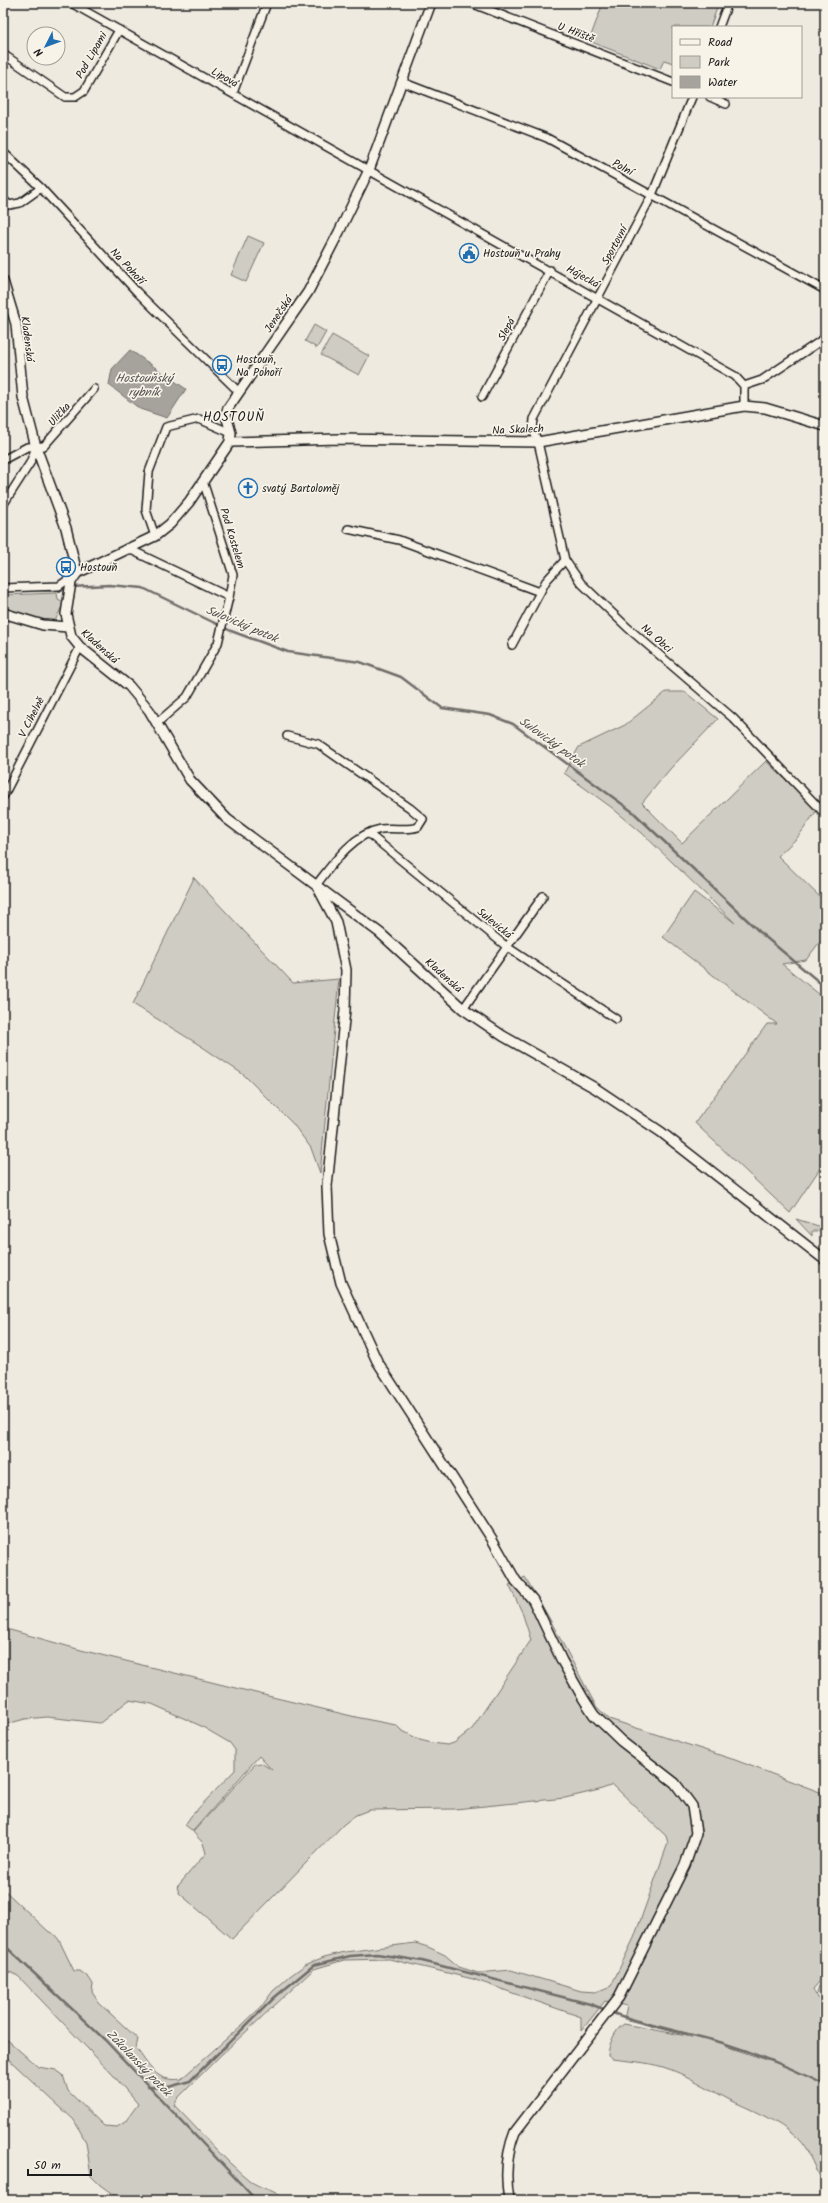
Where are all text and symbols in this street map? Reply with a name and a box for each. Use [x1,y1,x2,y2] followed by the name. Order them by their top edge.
[555,18,598,49] street label: U Hřiště
[26,26,66,66] north arrow
[672,26,802,98] legend
[71,28,113,82] street label: Pod Lipami
[708,33,733,52] text: Road
[30,43,48,61] text: N
[708,53,730,72] text: Park
[208,63,243,94] street label: Lipová
[708,73,738,92] text: Water
[608,155,639,182] street label: Polní
[597,221,634,268] street label: Sportovní
[458,242,480,264] public building icon: Hostouň u Prahy
[105,244,151,291] street label: Na Pohoří
[483,245,561,263] place label: Hostouň u Prahy
[563,260,604,294] street label: Hájecká
[260,291,299,337] street label: Jenečská
[493,313,521,344] street label: Slepá
[15,315,39,365] street label: Kladenská
[236,351,283,382] place label: Hostouň, Na Pohoří
[211,354,233,376] bus stop icon: Hostouň, Na Pohoří
[115,369,176,402] water label: Hostouňský rybník
[44,399,76,431] street label: Ulička
[203,407,265,428] district label: HOSTOUŇ
[492,420,544,440] street label: Na Skalech
[237,477,259,499] church icon: svatý Bartoloměj
[262,480,341,498] place label: svatý Bartoloměj
[214,506,250,571] street label: Pod Kostelem
[55,556,77,578] bus stop icon: Hostouň
[80,559,118,577] place label: Hostouň
[203,601,283,649] water label: Sulovický potok
[636,620,677,658] street label: Na Obci
[76,625,124,670] street label: Kladenská
[14,693,50,741] street label: V Cihelně
[515,712,590,774] water label: Sulovický potok
[473,904,517,945] street label: Sulevická
[420,954,468,999] street label: Kladenská
[102,2025,177,2103] water label: Zákolanský potok
[28,2151,91,2177] scale bar
[34,2156,61,2175] text: 50 m

